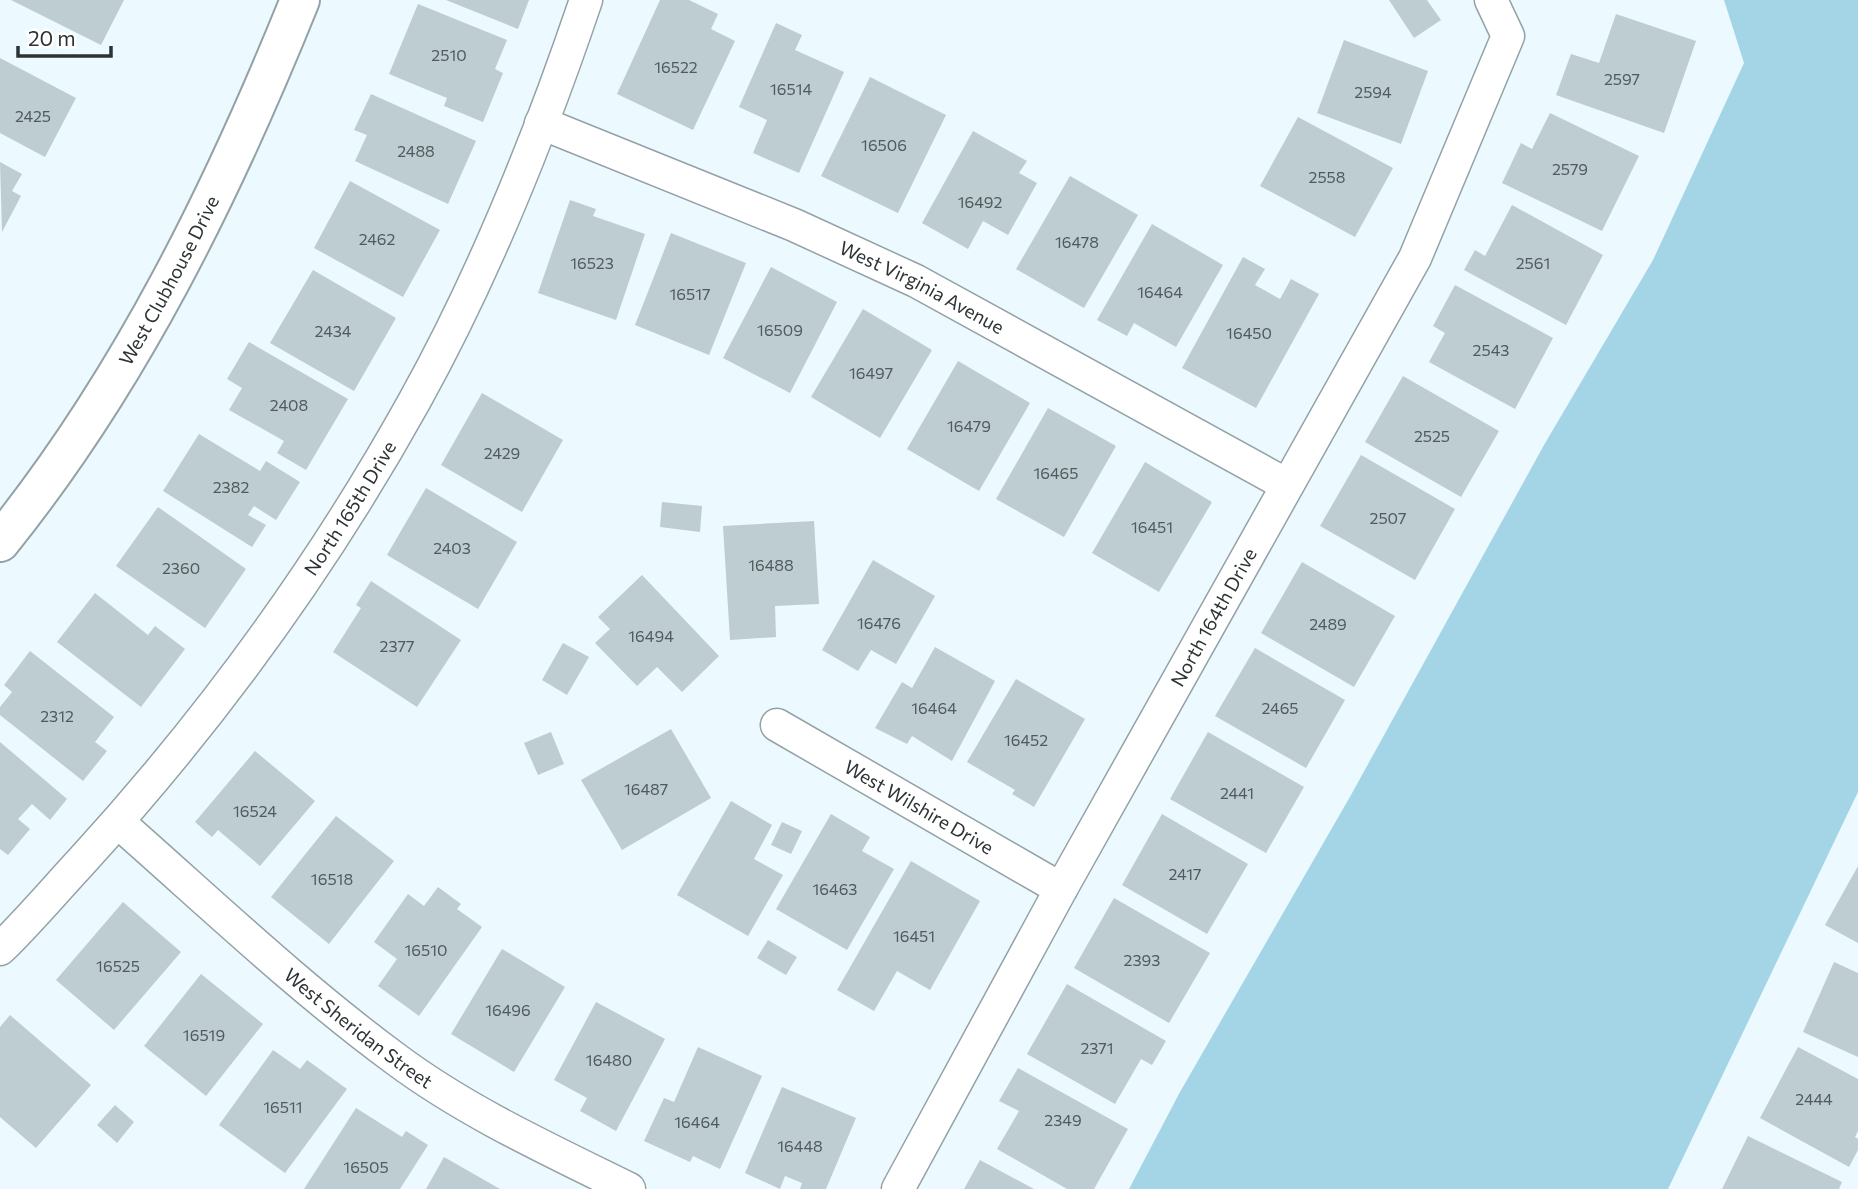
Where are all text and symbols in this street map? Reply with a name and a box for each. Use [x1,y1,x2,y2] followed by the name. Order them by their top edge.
[18,14,110,58] scale bar
[28,25,76,50] text: 20 m
[431,45,467,64] house number: 2510
[654,57,698,76] house number: 16522
[1604,69,1640,88] house number: 2597
[770,79,812,98] house number: 16514
[1354,82,1392,101] house number: 2594
[15,106,51,125] house number: 2425
[861,135,907,154] house number: 16506
[397,141,435,160] house number: 2488
[1552,159,1588,178] house number: 2579
[1309,167,1345,186] house number: 2558
[114,192,223,369] street label: West Clubhouse Drive
[958,192,1002,211] house number: 16492
[359,229,395,248] house number: 2462
[1055,232,1099,251] house number: 16478
[836,236,1008,338] street label: West Virginia Avenue
[570,253,614,272] house number: 16523
[1516,253,1550,272] house number: 2561
[1137,282,1183,301] house number: 16464
[669,284,711,303] house number: 16517
[757,320,803,339] house number: 16509
[315,321,352,340] house number: 2434
[1226,323,1272,342] house number: 16450
[1473,340,1509,359] house number: 2543
[849,363,893,382] house number: 16497
[270,395,308,414] house number: 2408
[947,416,991,435] house number: 16479
[1414,426,1450,445] house number: 2525
[299,437,400,580] street label: North 165th Drive
[484,443,520,462] house number: 2429
[1033,463,1079,482] house number: 16465
[213,477,249,496] house number: 2382
[1370,508,1406,527] house number: 2507
[1131,517,1173,536] house number: 16451
[433,538,471,557] house number: 2403
[1165,544,1261,690] street label: North 164th Drive
[748,555,794,574] house number: 16488
[162,558,200,577] house number: 2360
[857,613,901,632] house number: 16476
[1309,614,1347,633] house number: 2489
[628,626,674,645] house number: 16494
[380,636,414,655] house number: 2377
[911,698,957,717] house number: 16464
[1261,698,1299,717] house number: 2465
[40,706,74,725] house number: 2312
[1004,730,1048,749] house number: 16452
[841,754,998,859] street label: West Wilshire Drive
[624,779,668,798] house number: 16487
[1220,783,1254,802] house number: 2441
[233,801,277,820] house number: 16524
[1168,864,1202,883] house number: 2417
[311,869,353,888] house number: 16518
[813,879,857,898] house number: 16463
[893,926,935,945] house number: 16451
[404,940,448,959] house number: 16510
[1124,950,1160,969] house number: 2393
[96,956,140,975] house number: 16525
[280,963,437,1093] street label: West Sheridan Street
[485,1000,531,1019] house number: 16496
[183,1025,225,1044] house number: 16519
[1080,1038,1114,1057] house number: 2371
[586,1050,632,1069] house number: 16480
[1795,1089,1833,1108] house number: 2444
[263,1097,303,1116] house number: 16511
[1044,1110,1082,1129] house number: 2349
[674,1112,720,1131] house number: 16464
[777,1136,823,1155] house number: 16448
[343,1157,389,1176] house number: 16505

